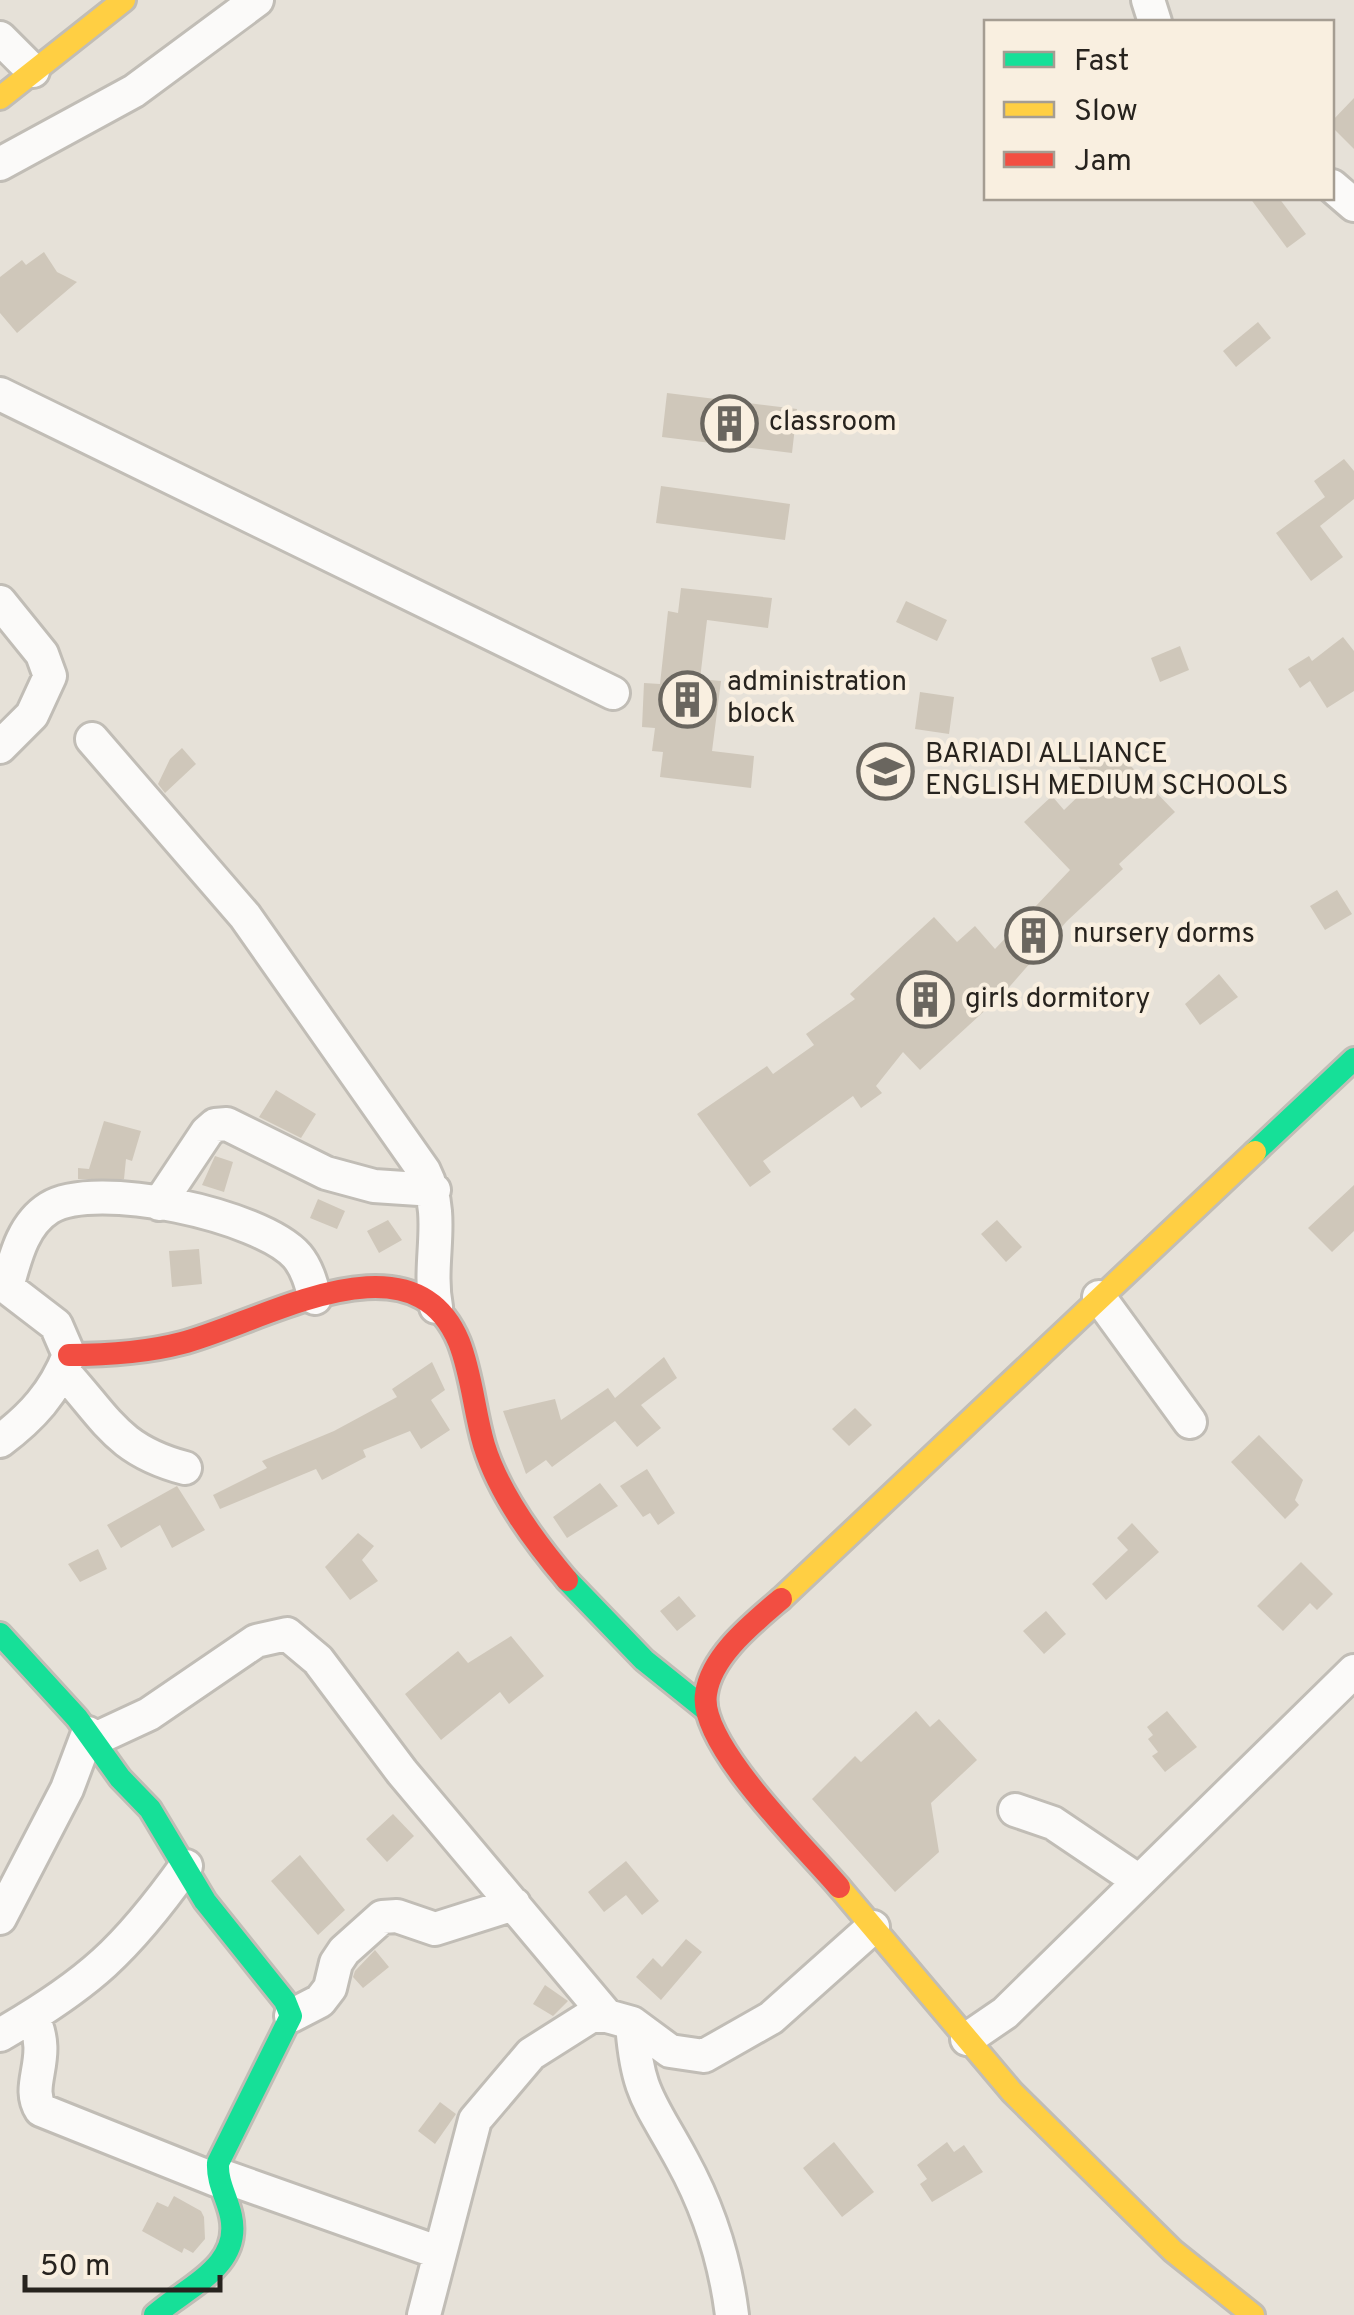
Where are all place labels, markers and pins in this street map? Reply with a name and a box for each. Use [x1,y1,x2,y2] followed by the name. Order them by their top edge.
[700,393,760,453] building icon: classroom
[769,405,897,441] place label: classroom
[727,665,907,733] place label: administration block
[658,669,718,729] building icon: administration block
[925,737,1289,805] place label: BARIADI ALLIANCE ENGLISH MEDIUM SCHOOLS
[856,741,916,801] school or university icon: BARIADI ALLIANCE ENGLISH MEDIUM SCHOOLS
[1004,905,1064,965] building icon: nursery dorms
[1073,917,1255,953] place label: nursery dorms
[896,970,956,1030] building icon: girls dormitory
[965,982,1150,1018] place label: girls dormitory

